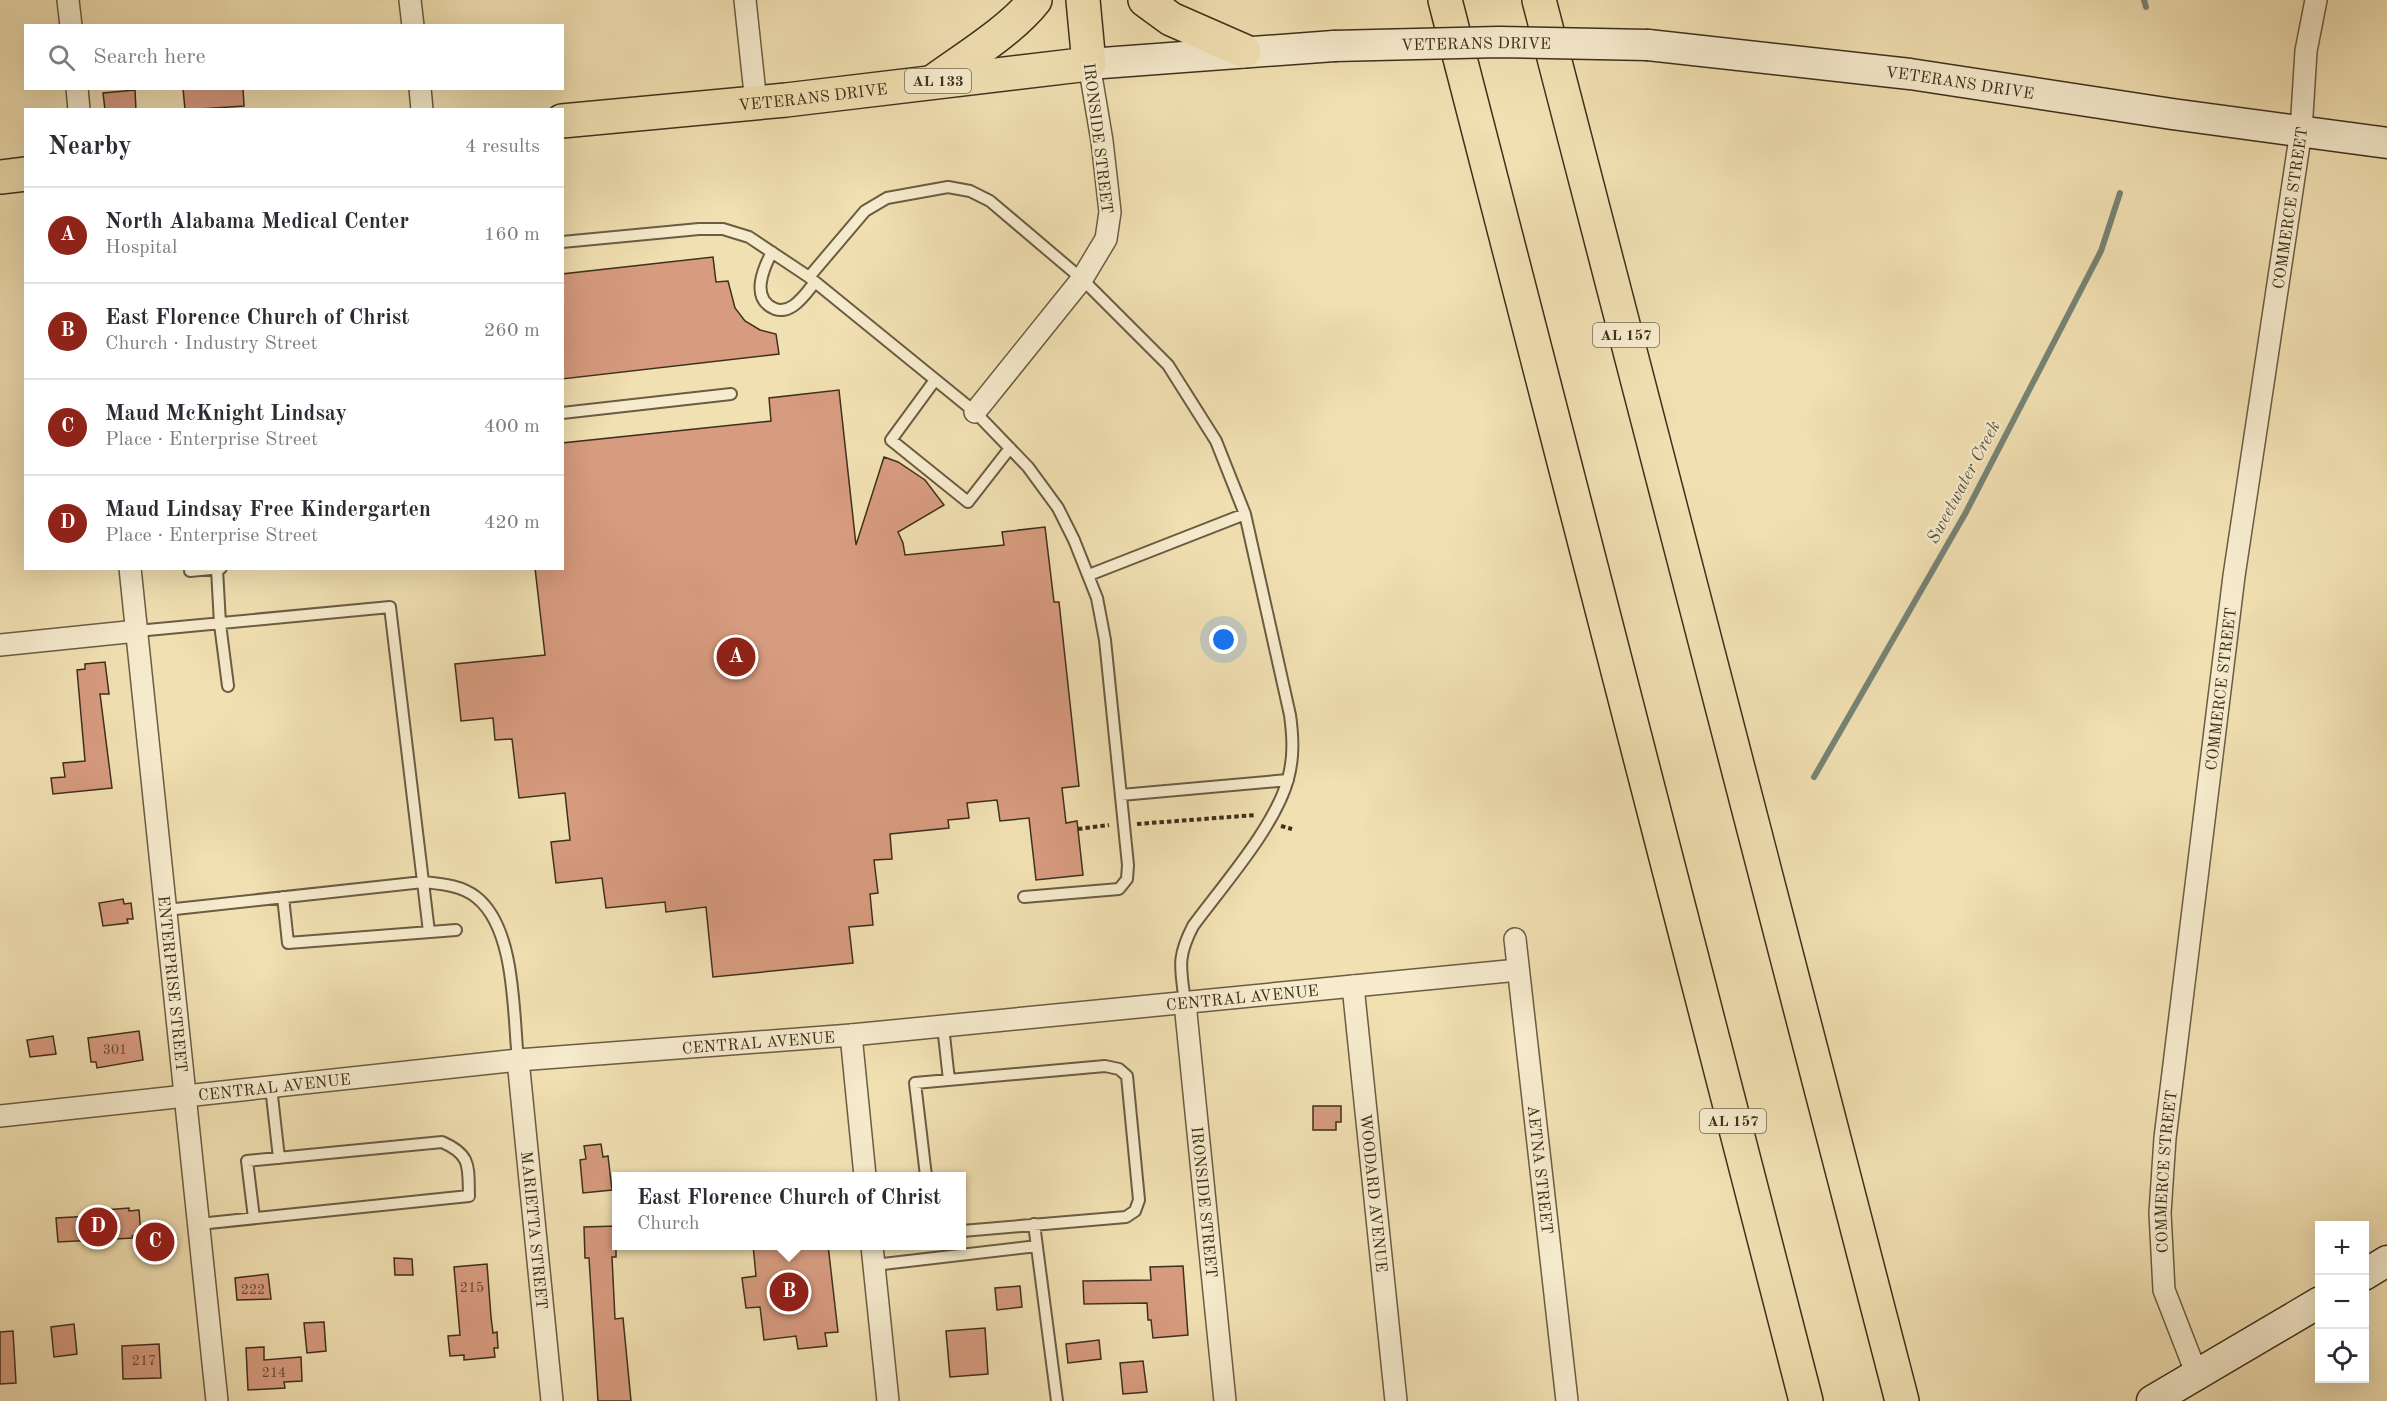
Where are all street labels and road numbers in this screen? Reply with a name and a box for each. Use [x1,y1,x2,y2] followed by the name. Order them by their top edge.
[1401,36,1551,54] street label: VETERANS DRIVE
[1080,62,1114,215] street label: IRONSIDE STREET
[1884,65,2035,103] street label: VETERANS DRIVE
[905,69,971,93] road number: AL 133
[738,82,888,114] street label: VETERANS DRIVE
[2271,126,2312,290] street label: COMMERCE STREET
[1593,323,1659,347] road number: AL 157
[2204,607,2240,771] street label: COMMERCE STREET
[154,895,189,1073] street label: ENTERPRISE STREET
[1165,983,1319,1014] street label: CENTRAL AVENUE
[681,1030,836,1058] street label: CENTRAL AVENUE
[198,1072,352,1105] street label: CENTRAL AVENUE
[2154,1089,2181,1254] street label: COMMERCE STREET
[1524,1104,1554,1235] street label: AETNA STREET
[1700,1109,1766,1133] road number: AL 157
[1356,1113,1389,1273] street label: WOODARD AVENUE
[1187,1126,1219,1279] street label: IRONSIDE STREET
[517,1150,549,1310] street label: MARIETTA STREET

